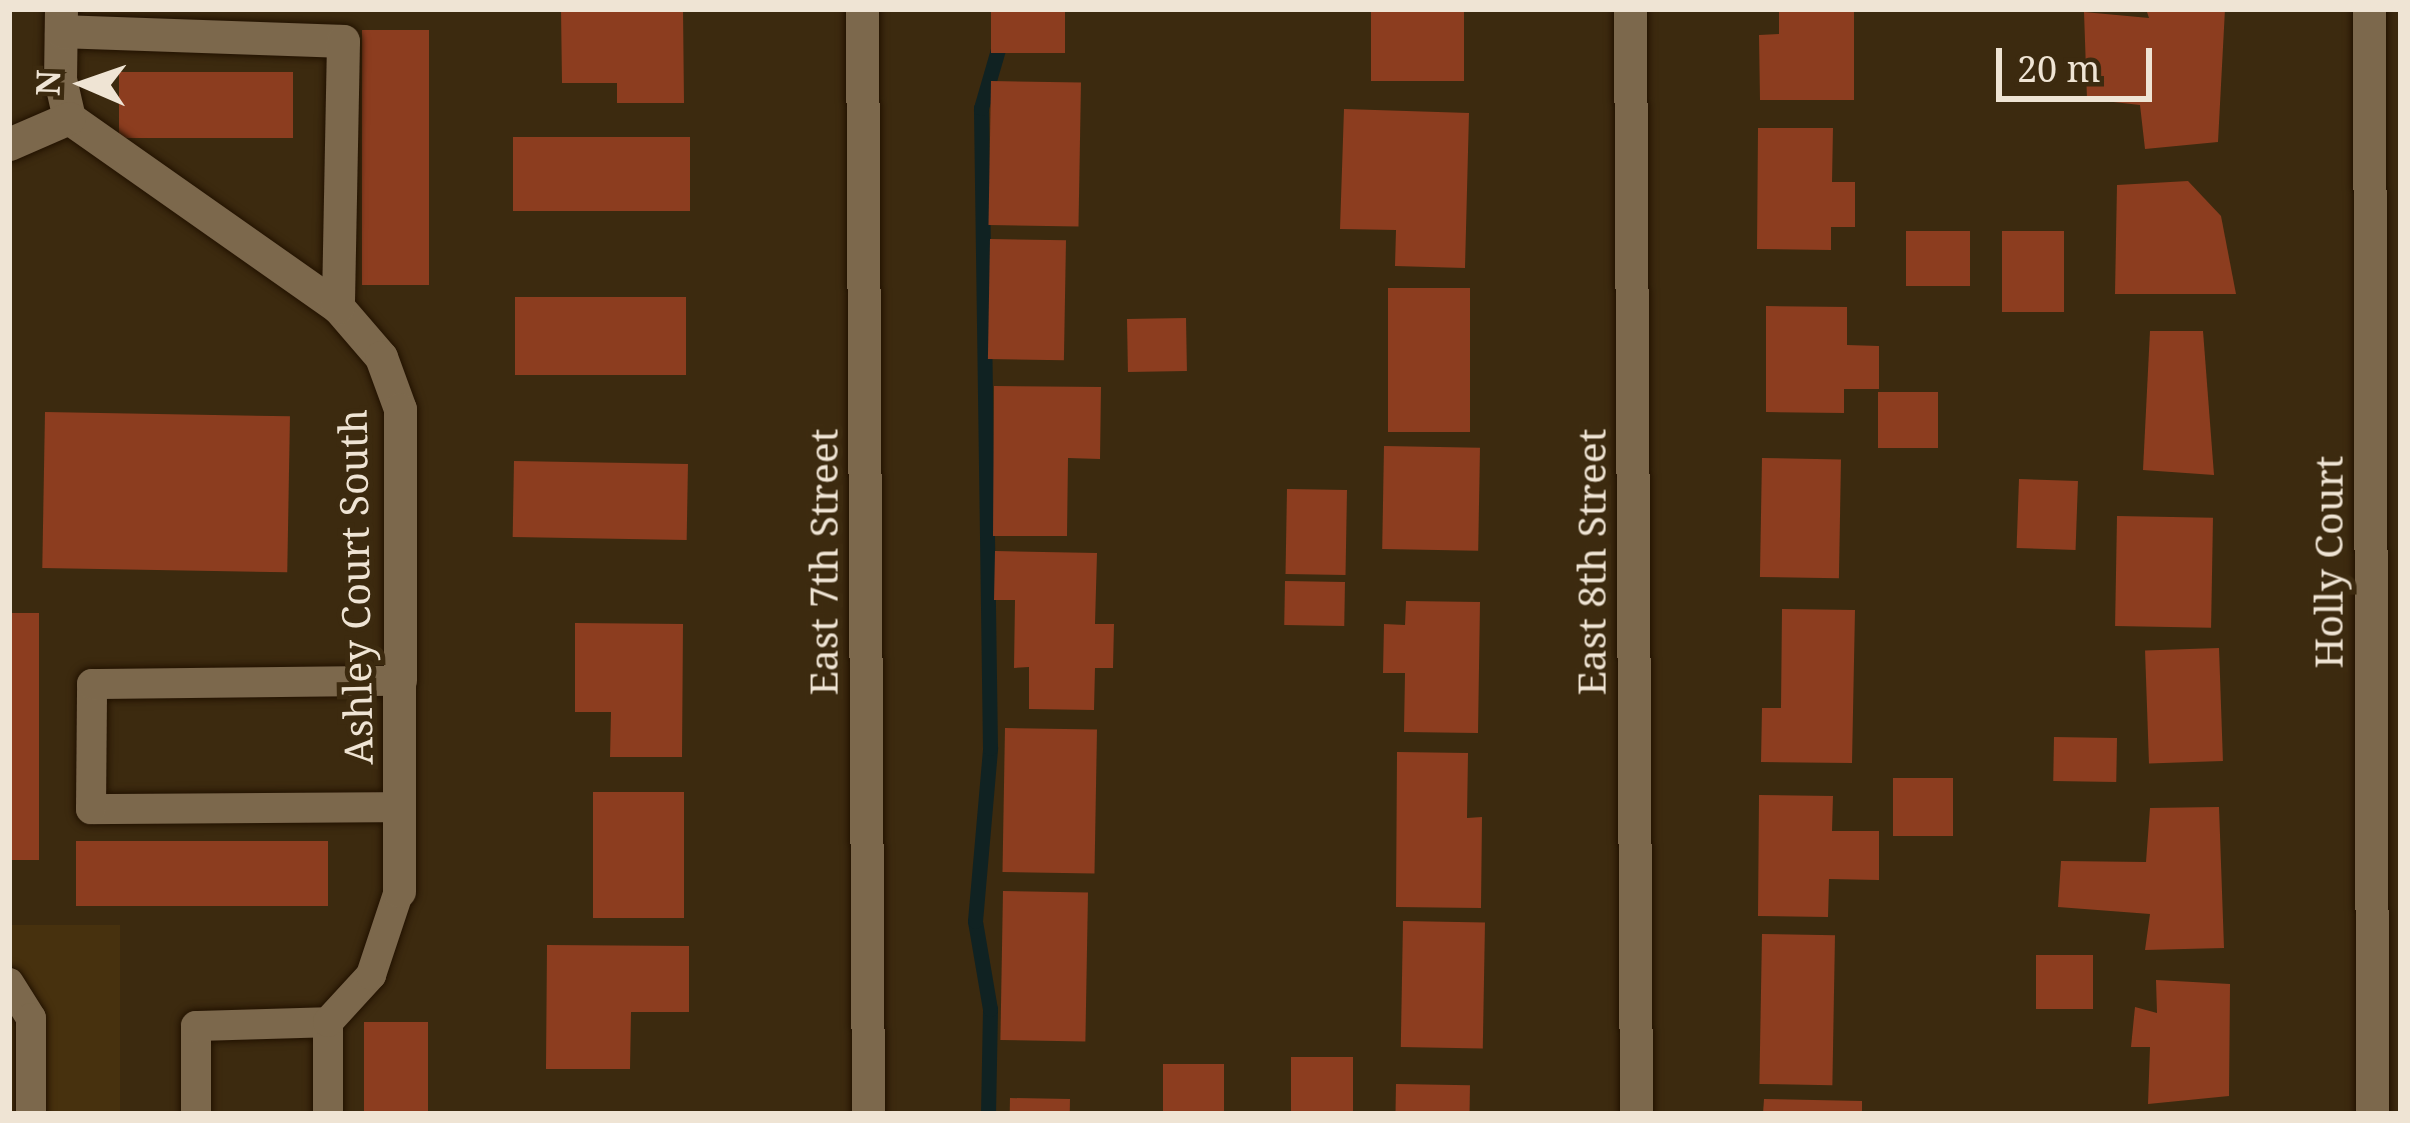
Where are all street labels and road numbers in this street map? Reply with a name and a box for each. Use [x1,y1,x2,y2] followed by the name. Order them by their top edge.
[329,409,381,765] street label: Ashley Court South
[800,429,846,695] street label: East 7th Street
[1568,429,1614,695] street label: East 8th Street
[2305,455,2351,669] street label: Holly Court

